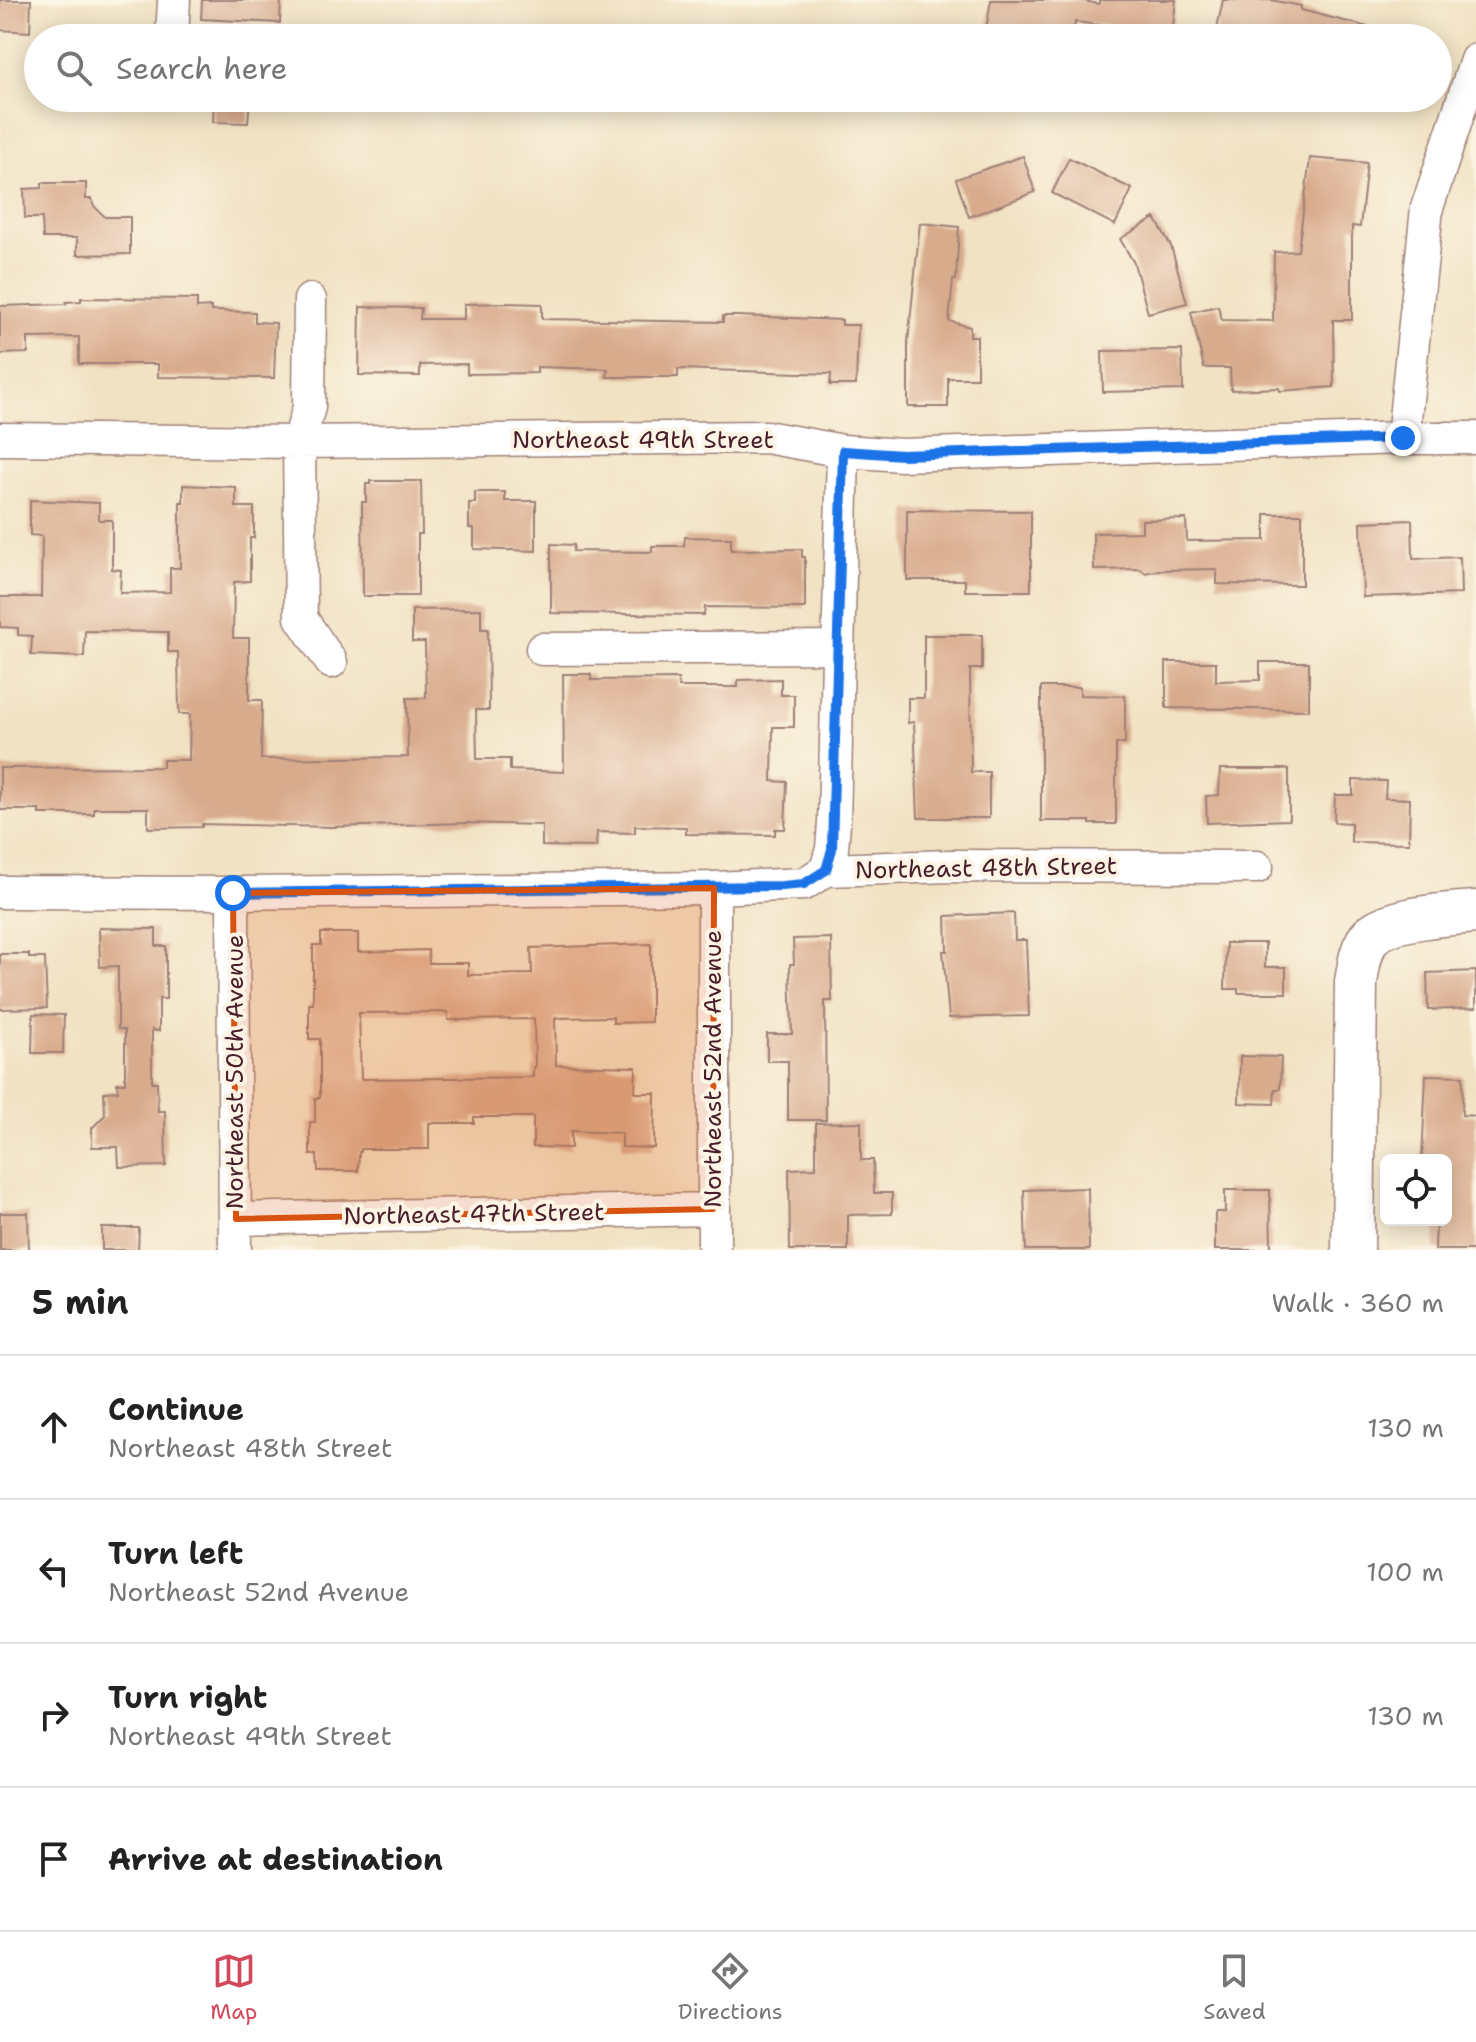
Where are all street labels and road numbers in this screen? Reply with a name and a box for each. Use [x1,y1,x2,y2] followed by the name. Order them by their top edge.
[512,424,774,456] street label: Northeast 49th Street
[855,850,1117,886] street label: Northeast 48th Street
[697,930,729,1208] street label: Northeast 52nd Avenue
[219,934,251,1210] street label: Northeast 50th Avenue
[343,1196,605,1232] street label: Northeast 47th Street

